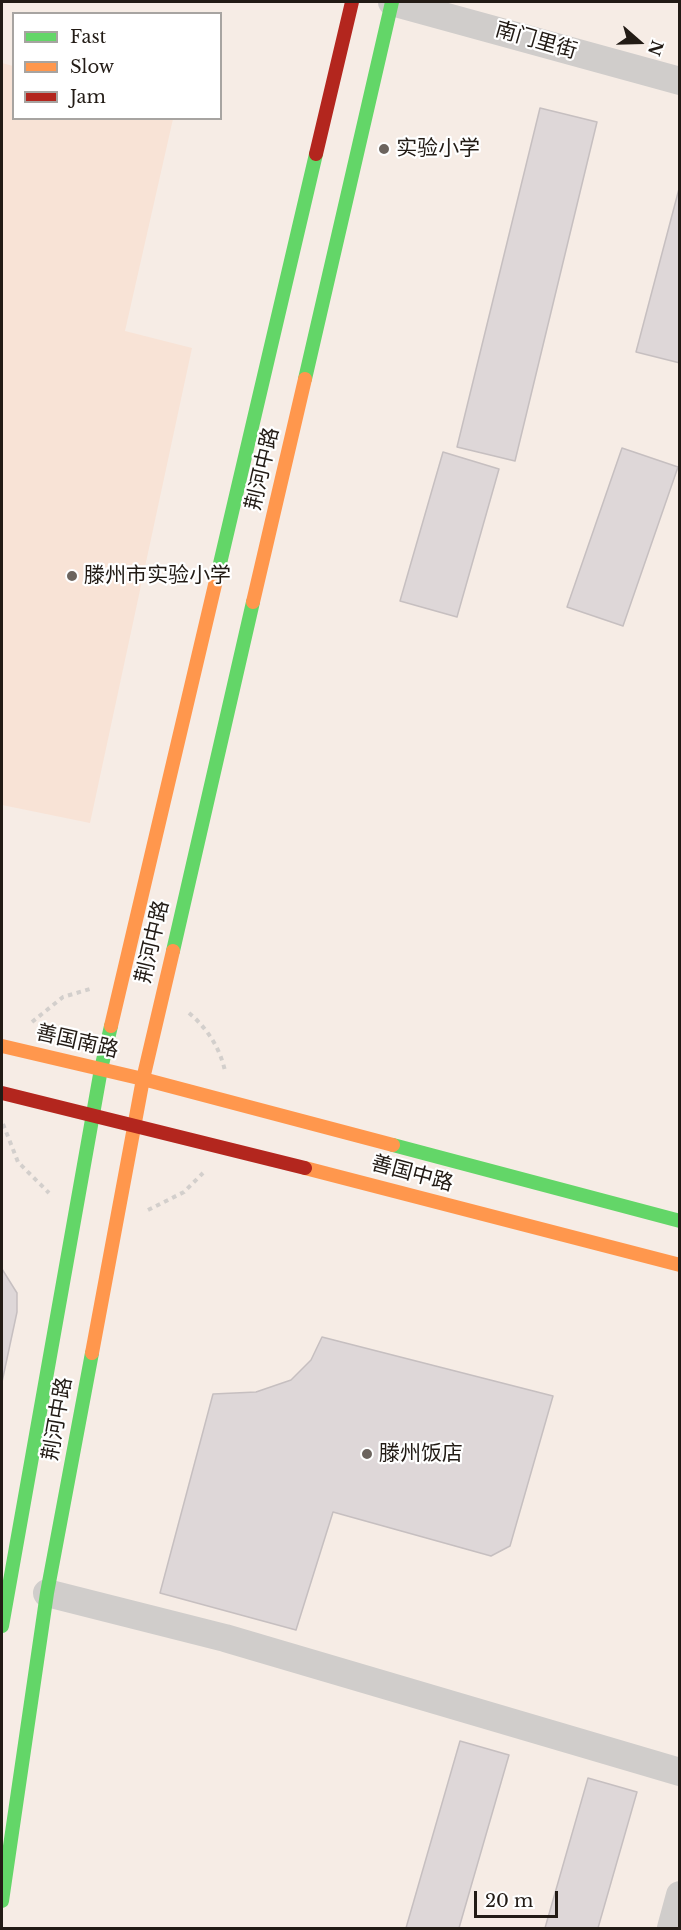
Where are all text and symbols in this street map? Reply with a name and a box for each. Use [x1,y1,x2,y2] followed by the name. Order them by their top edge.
[12,12,222,120] legend
[609,12,669,72] north arrow
[492,17,580,65] street label: 南门里街
[70,26,106,48] text: Fast
[644,38,668,59] text: N
[70,56,114,78] text: Slow
[70,86,106,108] text: Jam
[396,136,480,162] place label: 实验小学
[377,142,391,156] marker: 实验小学
[241,425,285,513] street label: 荆河中路
[84,563,231,589] place label: 滕州市实验小学
[65,569,79,583] marker: 滕州市实验小学
[131,898,175,986] street label: 荆河中路
[33,1020,121,1064] street label: 善国南路
[368,1151,456,1197] street label: 善国中路
[38,1375,78,1463] street label: 荆河中路
[379,1441,463,1467] place label: 滕州饭店
[360,1447,374,1461] marker: 滕州饭店
[477,1879,561,1917] scale bar
[485,1890,533,1912] text: 20 m

